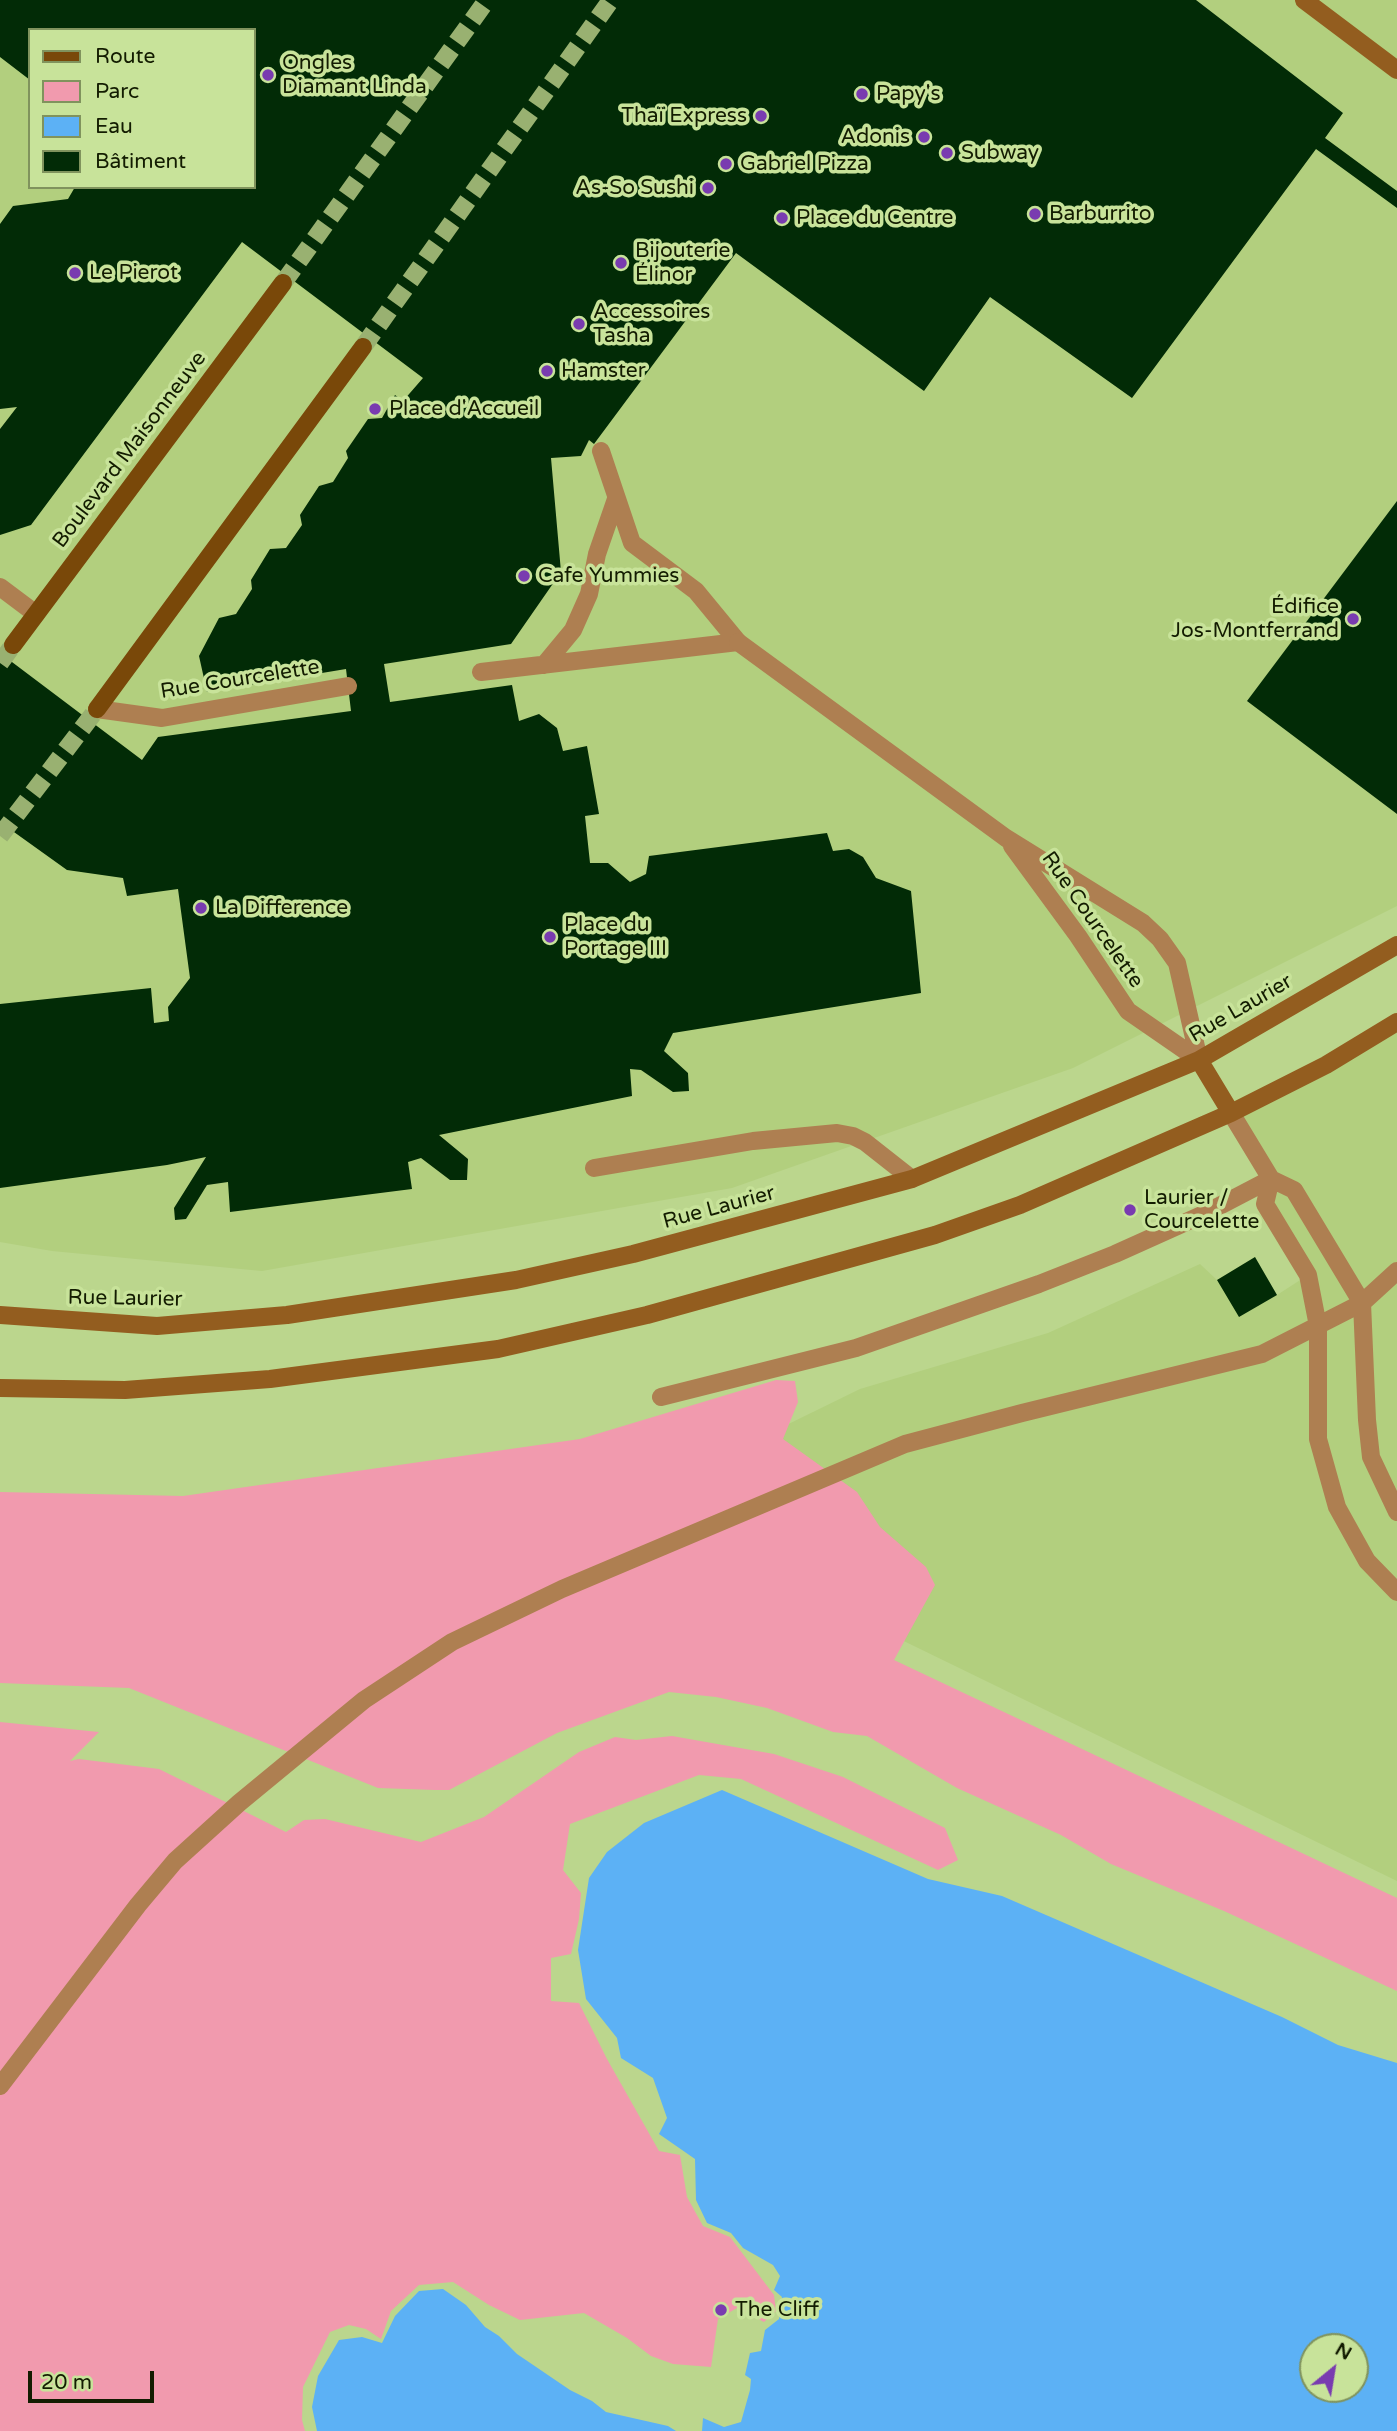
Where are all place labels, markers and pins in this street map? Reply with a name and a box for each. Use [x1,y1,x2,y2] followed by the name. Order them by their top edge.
[282,50,427,100] place label: Ongles Diamant Linda
[260,67,276,83] marker: Ongles Diamant Linda
[876,81,940,107] place label: Papy's
[854,86,870,102] marker: Papy's
[621,103,747,129] place label: Thaï Express
[753,108,769,124] marker: Thaï Express
[840,124,910,150] place label: Adonis
[916,129,932,145] marker: Adonis
[961,140,1039,166] place label: Subway
[939,145,955,161] marker: Subway
[740,151,869,177] place label: Gabriel Pizza
[718,156,734,172] marker: Gabriel Pizza
[575,175,694,201] place label: As-So Sushi
[700,180,716,196] marker: As-So Sushi
[1049,201,1151,227] place label: Barburrito
[796,205,953,231] place label: Place du Centre
[1027,206,1043,222] marker: Barburrito
[774,210,790,226] marker: Place du Centre
[635,238,730,288] place label: Bijouterie Élinor
[613,255,629,271] marker: Bijouterie Élinor
[89,260,178,286] place label: Le Pierot
[67,265,83,281] marker: Le Pierot
[593,299,710,349] place label: Accessoires Tasha
[571,316,587,332] marker: Accessoires Tasha
[561,358,646,384] place label: Hamster
[539,363,555,379] marker: Hamster
[389,396,539,422] place label: Place d'Accueil
[367,401,383,417] marker: Place d'Accueil
[538,563,679,589] place label: Cafe Yummies
[516,568,532,584] marker: Cafe Yummies
[1171,594,1339,644] place label: Édifice Jos-Montferrand
[1345,611,1361,627] marker: Édifice Jos-Montferrand
[215,895,348,921] place label: La Difference
[193,900,209,916] marker: La Difference
[564,912,667,962] place label: Place du Portage III
[542,929,558,945] marker: Place du Portage III
[1144,1185,1259,1235] place label: Laurier / Courcelette
[1122,1202,1138,1218] marker: Laurier / Courcelette
[735,2297,819,2323] place label: The Cliff
[713,2302,729,2318] marker: The Cliff

